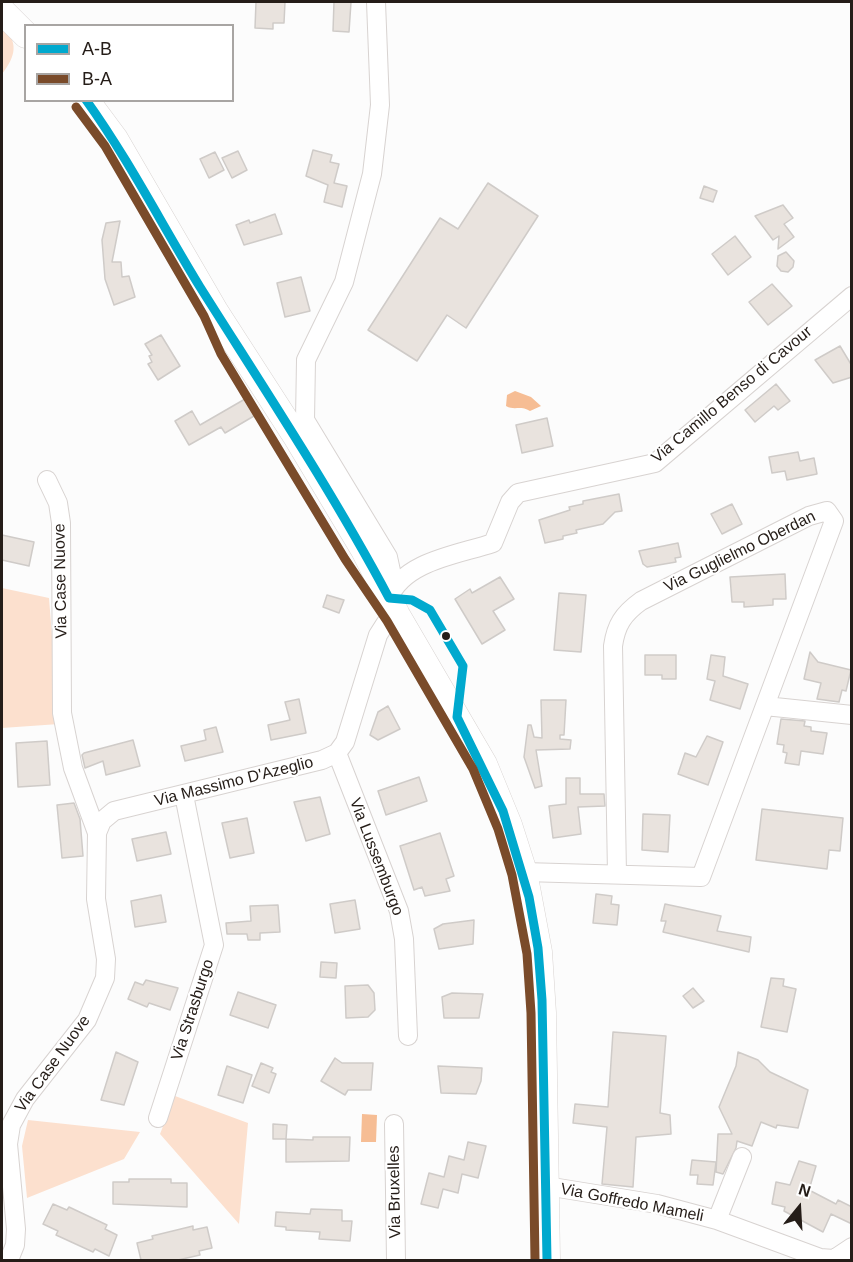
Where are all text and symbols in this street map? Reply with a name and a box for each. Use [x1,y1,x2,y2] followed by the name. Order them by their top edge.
[24,24,234,102] legend
[82,39,112,59] text: A-B
[82,69,112,89] text: B-A
[648,322,816,468] street label: Via Camillo Benso di Cavour
[661,507,819,597] street label: Via Guglielmo Oberdan
[50,523,72,639] street label: Via Case Nuove
[440,630,452,642] unlabelled marker
[153,753,315,811] street label: Via Massimo D'Azeglio
[345,796,407,918] street label: Via Lussemburgo
[168,957,218,1063] street label: Via Strasburgo
[11,1012,95,1116] street label: Via Case Nuove
[385,1145,405,1239] street label: Via Bruxelles
[769,1178,829,1238] north arrow
[559,1180,705,1226] street label: Via Goffredo Mameli
[797,1181,813,1200] text: N

